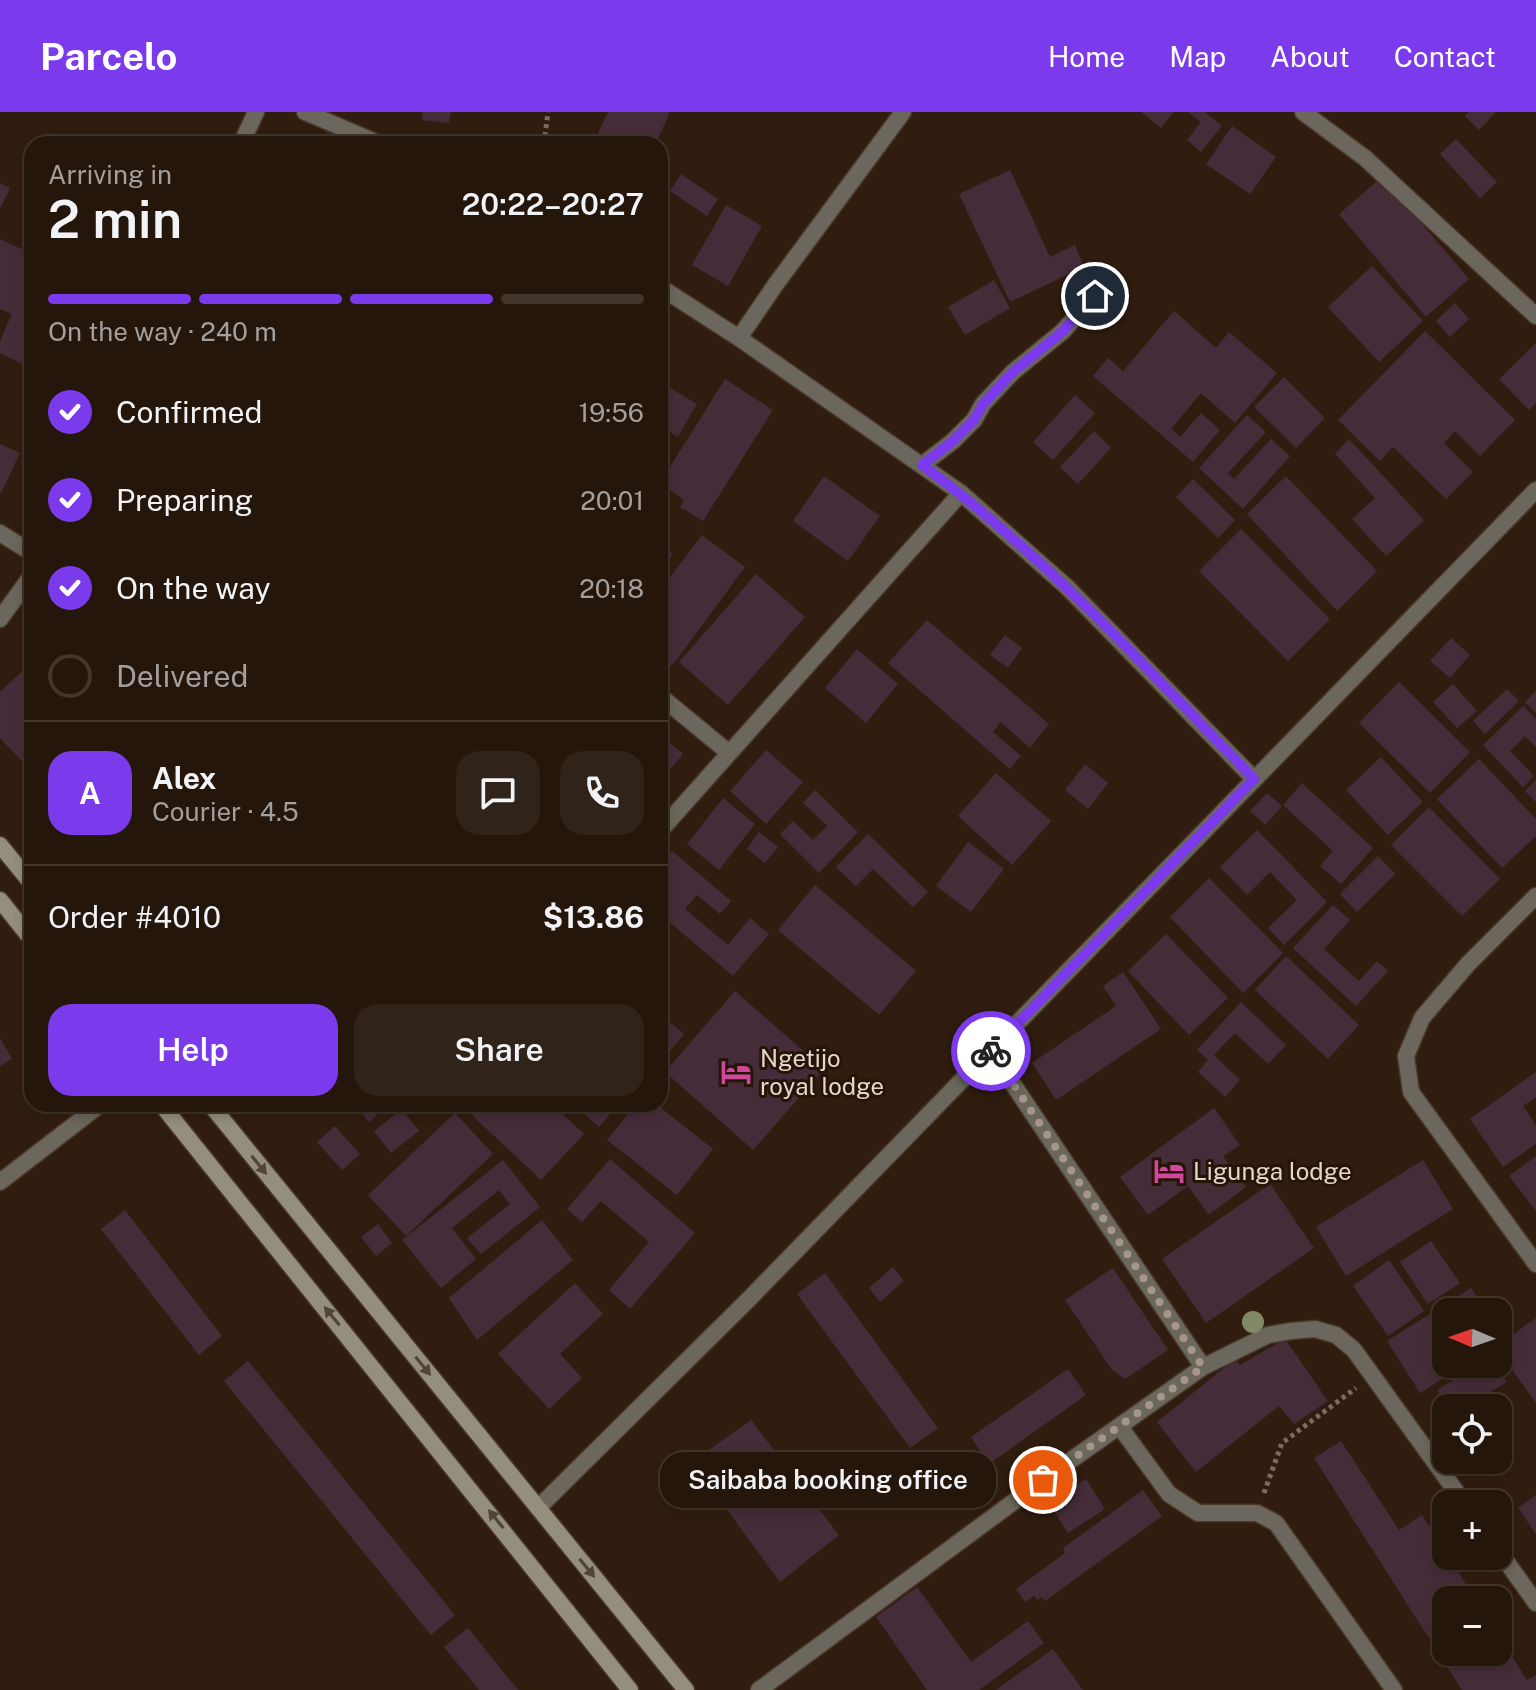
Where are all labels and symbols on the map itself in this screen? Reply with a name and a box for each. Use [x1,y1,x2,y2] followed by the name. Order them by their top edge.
[1061,262,1129,330] pin
[951,1011,1031,1091] courier
[760,1044,884,1100] place label: Ngetijo royal lodge
[719,1055,753,1089] hotel icon: Ngetijo royal lodge
[250,1154,267,1174] one-way arrow
[1152,1154,1186,1188] hotel icon: Ligunga lodge
[1193,1157,1352,1185] place label: Ligunga lodge
[1432,1298,1512,1378] north arrow
[325,1306,341,1326] one-way arrow
[414,1356,431,1376] one-way arrow
[1009,1446,1077,1514] pin
[659,1452,995,1508] callout: Saibaba booking office
[488,1509,504,1529] one-way arrow
[578,1558,595,1578] one-way arrow

